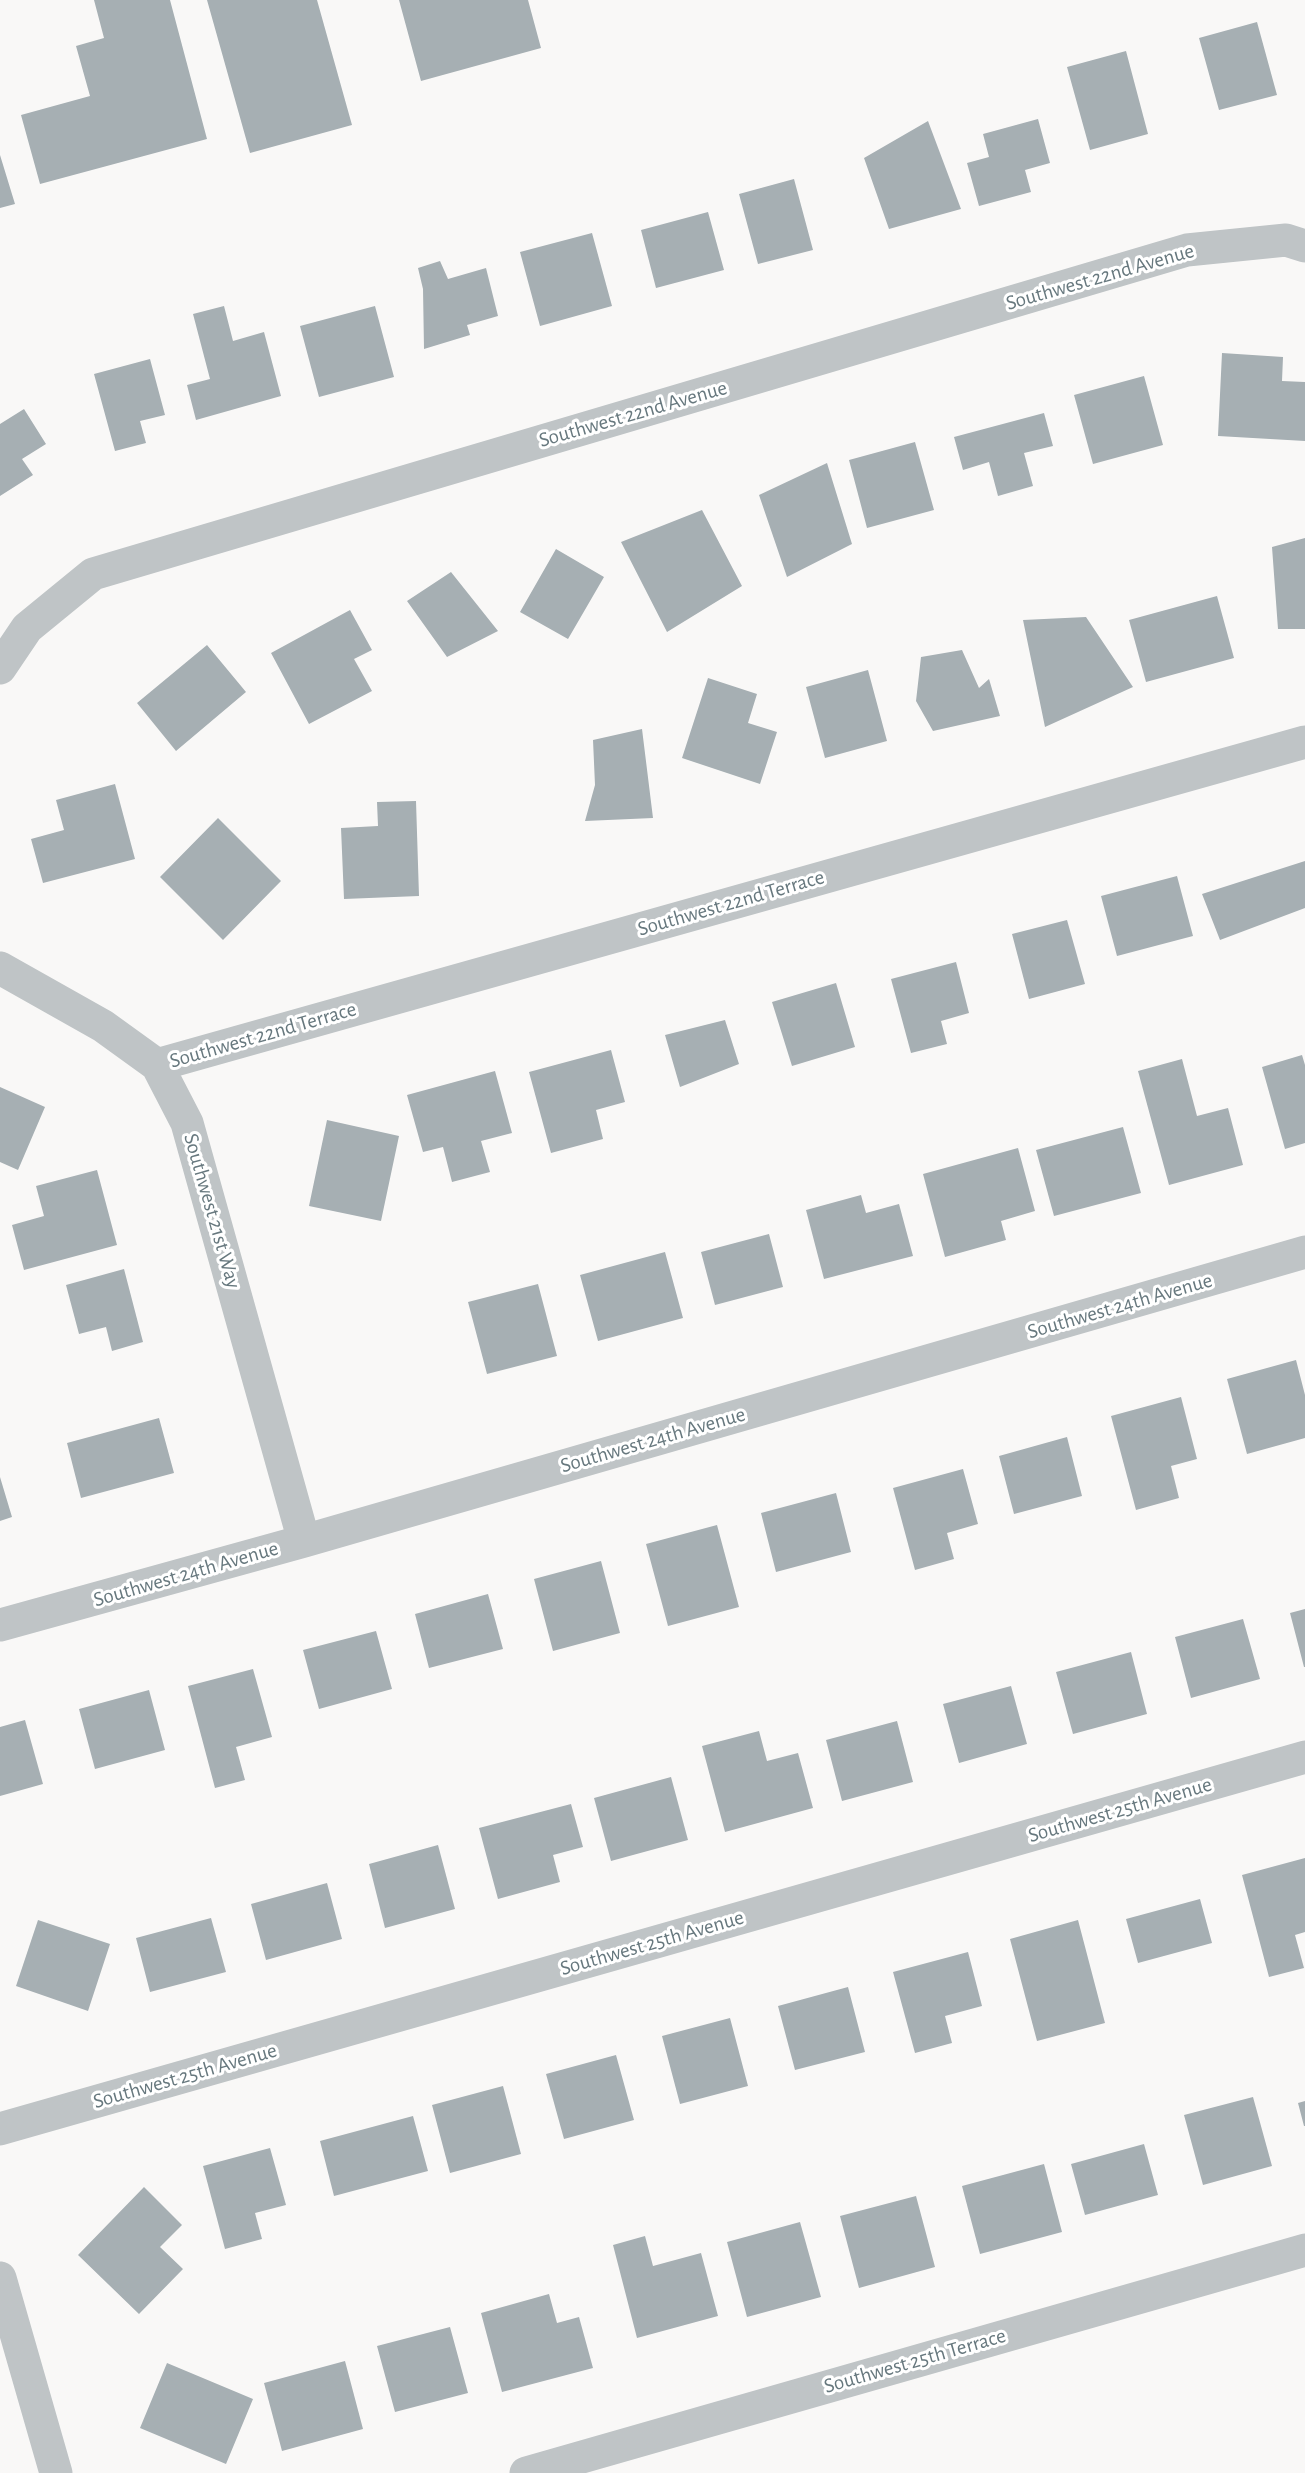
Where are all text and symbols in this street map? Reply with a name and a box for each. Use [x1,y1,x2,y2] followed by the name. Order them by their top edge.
[1003,238,1197,316] street label: Southwest 22nd Avenue
[536,375,730,453] street label: Southwest 22nd Avenue
[635,864,827,942] street label: Southwest 22nd Terrace
[167,996,359,1074] street label: Southwest 22nd Terrace
[178,1131,246,1291] street label: Southwest 21st Way
[1025,1268,1215,1344] street label: Southwest 24th Avenue
[558,1402,748,1478] street label: Southwest 24th Avenue
[91,1536,281,1612] street label: Southwest 24th Avenue
[1025,1772,1215,1848] street label: Southwest 25th Avenue
[557,1905,747,1981] street label: Southwest 25th Avenue
[90,2038,280,2114] street label: Southwest 25th Avenue
[821,2323,1009,2399] street label: Southwest 25th Terrace

